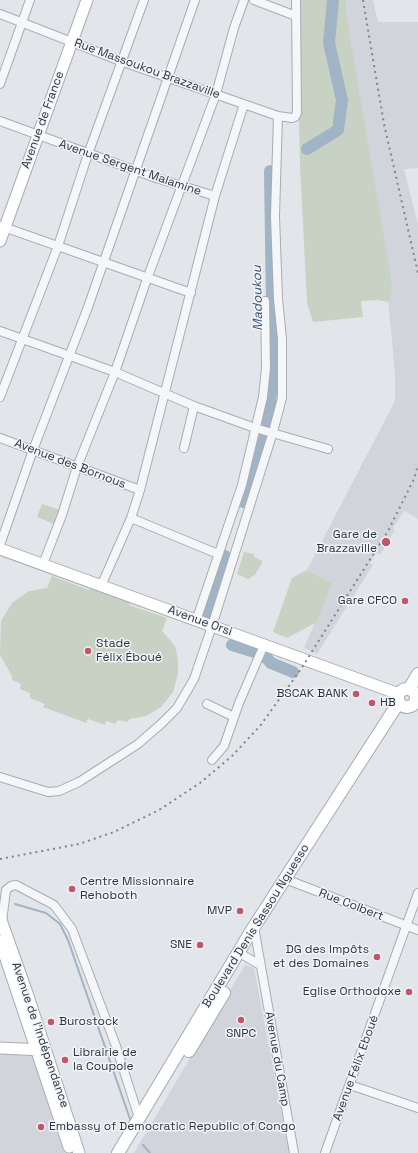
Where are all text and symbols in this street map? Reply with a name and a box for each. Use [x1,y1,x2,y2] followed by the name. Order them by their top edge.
[72,36,222,102] street label: Rue Massoukou Brazzaville
[19,69,67,171] street label: Avenue de France
[57,137,203,199] street label: Avenue Sergent Malamine
[250,265,266,331] water label: Madoukou
[12,436,128,492] street label: Avenue des Bornous
[316,528,377,556] place label: Gare de Brazzaville
[380,536,392,548] marker: Gare de Brazzaville
[338,594,397,608] place label: Gare CFCO
[400,596,410,606] marker: Gare CFCO
[166,603,234,639] street label: Avenue Orsi
[96,637,162,665] place label: Stade Félix Éboué
[83,646,93,656] marker: Stade Félix Éboué
[276,687,348,701] place label: BSCAK BANK
[351,689,361,699] marker: BSCAK BANK
[380,696,396,710] place label: HB
[367,698,377,708] marker: HB
[199,841,313,1011] street label: Boulevard Denis Sassou Nguesso
[80,875,194,903] place label: Centre Missionnaire Rehoboth
[67,884,77,894] marker: Centre Missionnaire Rehoboth
[317,886,385,924] street label: Rue Colbert
[207,904,232,918] place label: MVP
[235,906,245,916] marker: MVP
[170,938,192,952] place label: SNE
[195,940,205,950] marker: SNE
[273,943,369,971] place label: DG des Impôts et des Domaines
[372,952,382,962] marker: DG des Impôts et des Domaines
[8,960,72,1110] street label: Avenue de l'Indépendance
[303,985,401,999] place label: Eglise Orthodoxe
[404,987,414,997] marker: Eglise Orthodoxe
[262,1010,292,1108] street label: Avenue du Camp
[330,1013,382,1123] street label: Avenue Félix Eboué
[59,1015,119,1029] place label: Burostock
[236,1015,246,1025] marker: SNPC
[46,1017,56,1027] marker: Burostock
[226,1027,256,1041] place label: SNPC
[73,1046,137,1074] place label: Librairie de la Coupole
[60,1055,70,1065] marker: Librairie de la Coupole
[49,1120,296,1134] place label: Embassy of Democratic Republic of Congo
[36,1122,46,1132] marker: Embassy of Democratic Republic of Congo

